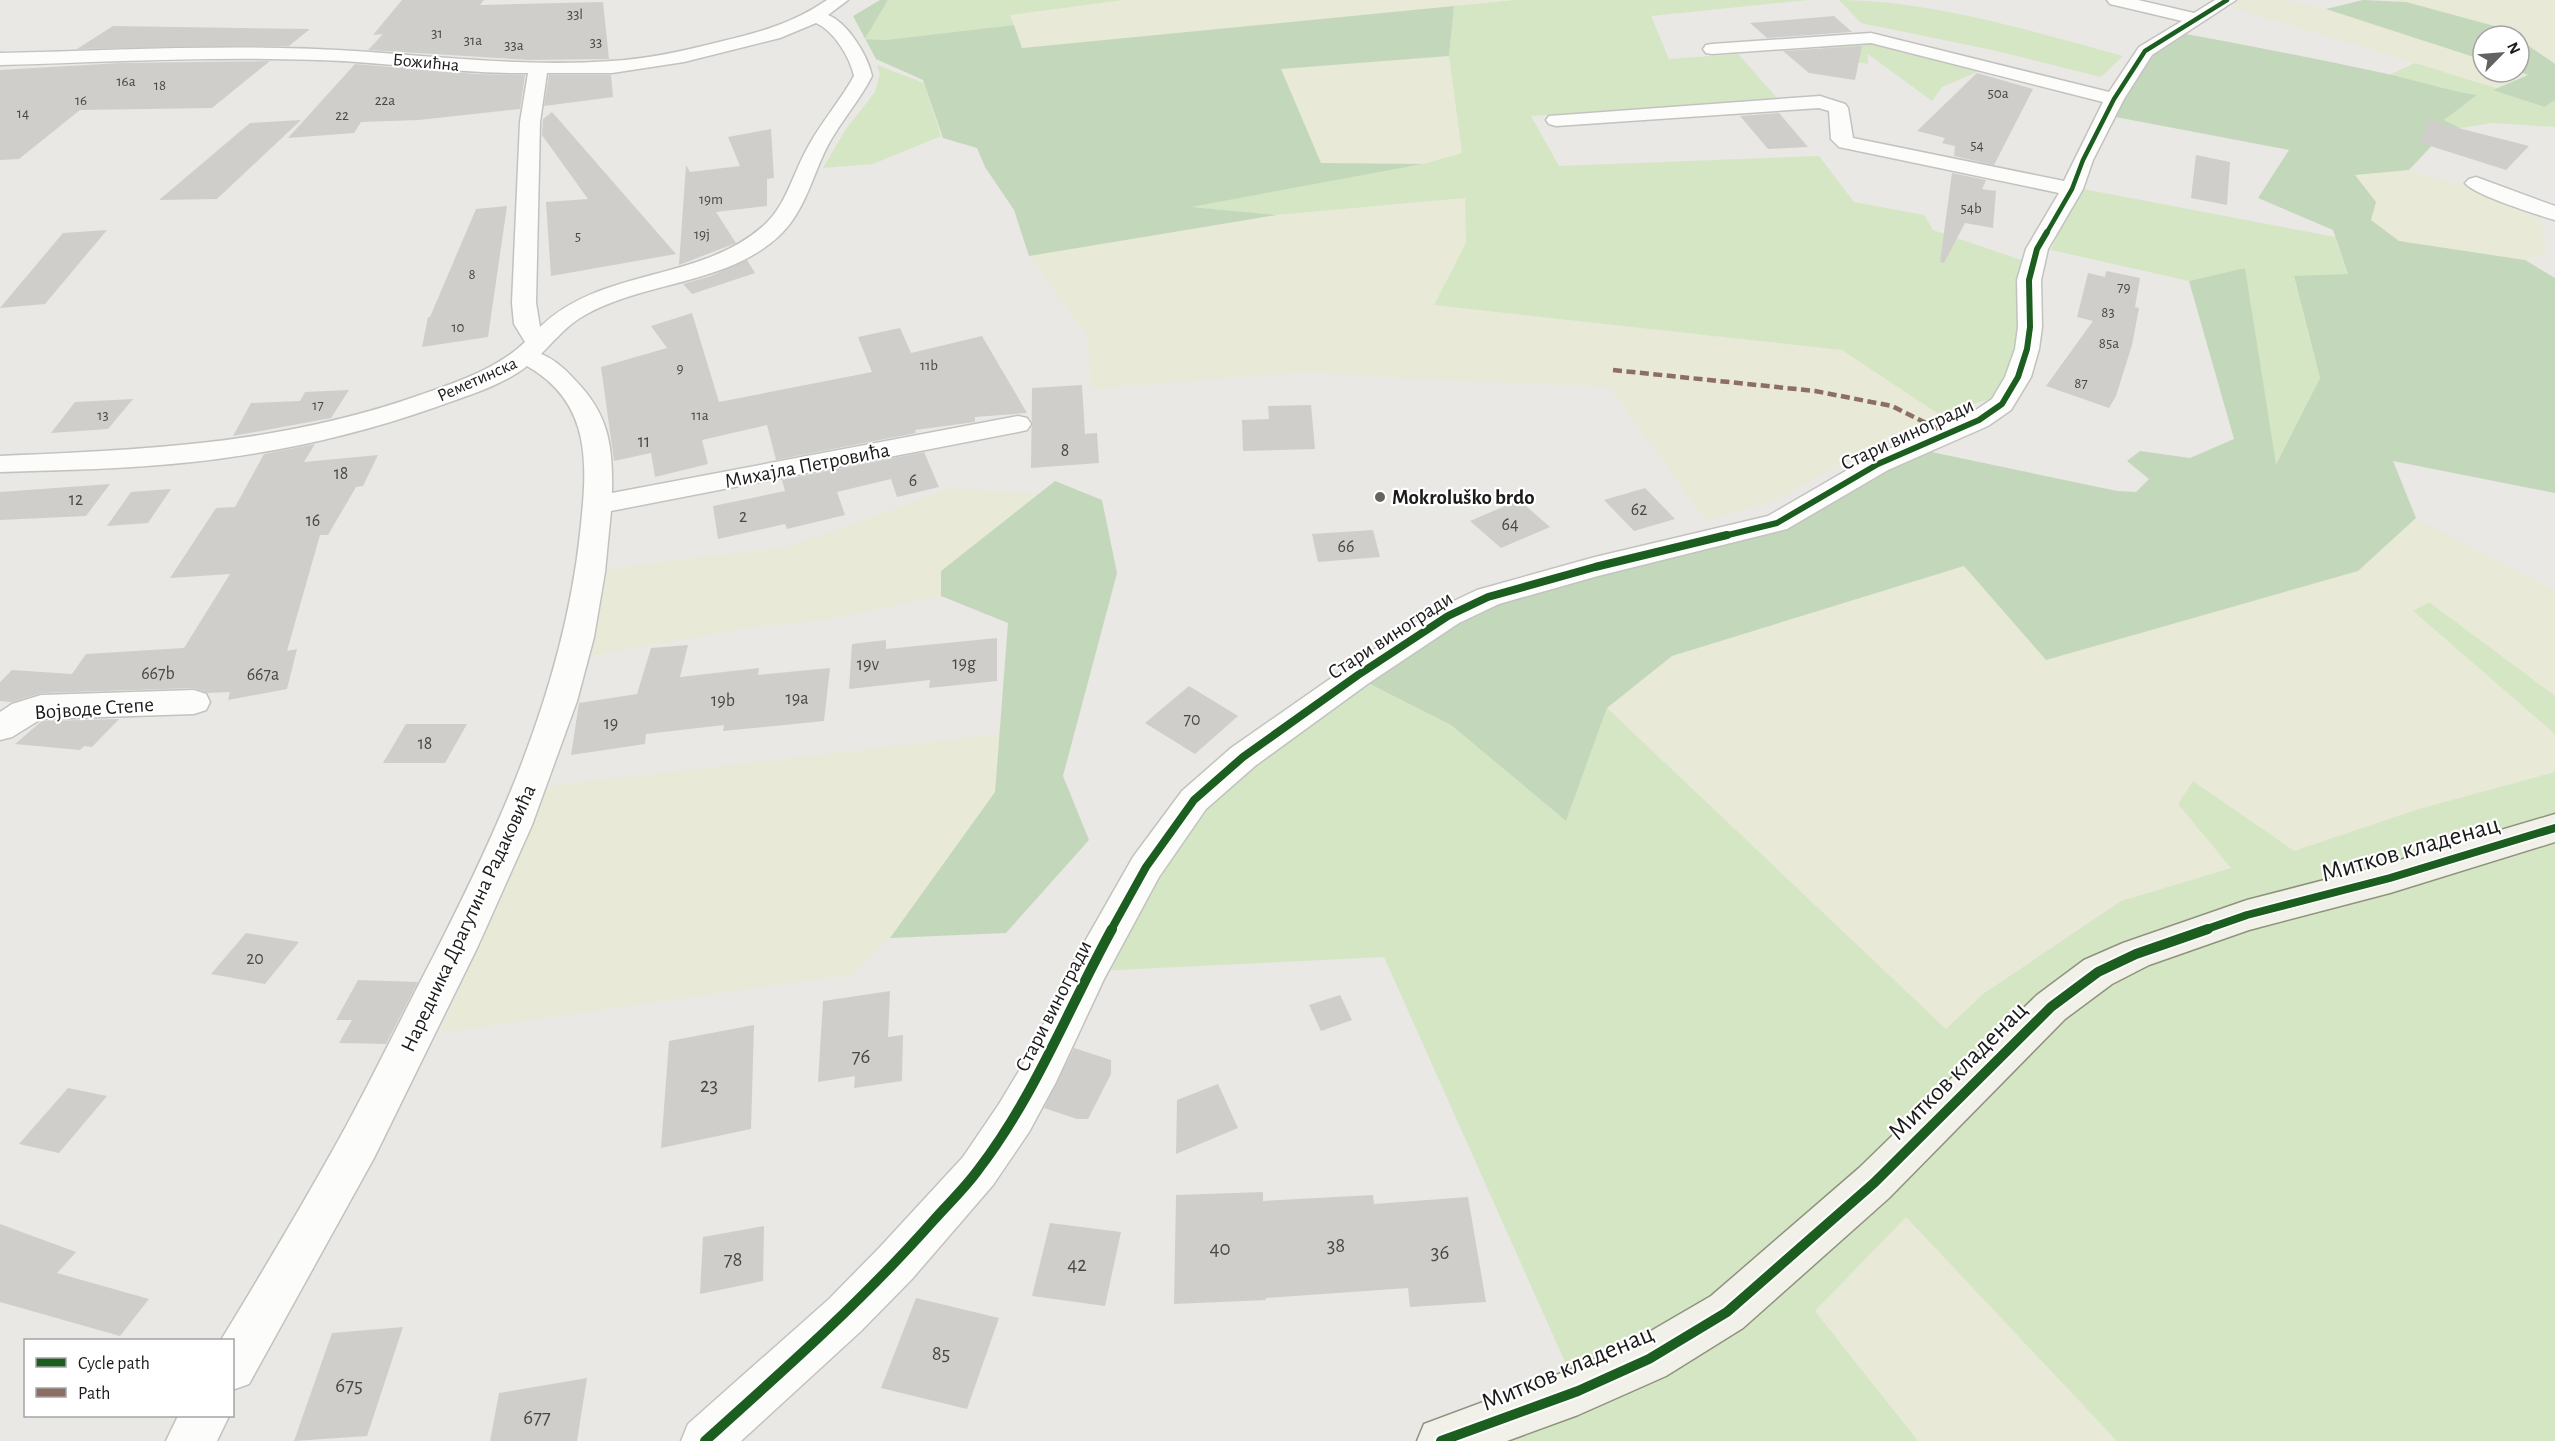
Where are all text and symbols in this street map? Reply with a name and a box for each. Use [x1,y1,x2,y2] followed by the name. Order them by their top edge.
[567,7,583,22] house number: 33l
[2471,24,2531,84] north arrow
[431,26,443,41] house number: 31
[464,33,482,48] house number: 31a
[590,35,602,50] house number: 33
[504,38,524,53] house number: 33a
[2504,40,2523,57] text: N
[392,51,460,75] street label: Божићна
[116,74,136,89] house number: 16a
[154,78,166,93] house number: 18
[1987,86,2009,101] house number: 50a
[75,93,87,108] house number: 16
[375,93,395,108] house number: 22a
[17,106,29,121] house number: 14
[335,108,349,123] house number: 22
[1970,138,1984,153] house number: 54
[699,192,723,207] house number: 19m
[1960,201,1982,216] house number: 54b
[694,227,710,242] house number: 19j
[575,229,581,244] house number: 5
[468,267,476,282] house number: 8
[2117,280,2131,295] house number: 79
[2101,305,2115,320] house number: 83
[451,320,465,335] house number: 10
[2099,336,2119,351] house number: 85a
[435,354,520,405] street label: Реметинска
[920,358,938,373] house number: 11b
[676,361,684,376] house number: 9
[2074,376,2088,391] house number: 87
[1837,394,1977,474] street label: Стари виногради
[312,398,324,413] house number: 17
[97,408,109,423] house number: 13
[691,408,709,423] house number: 11a
[638,433,650,451] house number: 11
[723,439,892,492] street label: Михајла Петровића
[1061,442,1069,460] house number: 8
[334,465,348,483] house number: 18
[909,472,917,490] house number: 6
[1392,487,1535,508] place label: Mokroluško brdo
[1373,490,1387,504] marker: Mokroluško brdo
[69,491,83,509] house number: 12
[1631,501,1647,519] house number: 62
[739,508,747,526] house number: 2
[306,512,320,530] house number: 16
[1501,516,1519,534] house number: 64
[1338,538,1354,556] house number: 66
[1324,587,1456,684] street label: Стари виногради
[952,655,976,673] house number: 19g
[857,656,880,674] house number: 19v
[141,665,175,683] house number: 667b
[247,666,279,684] house number: 667a
[786,690,808,708] house number: 19a
[711,692,735,710] house number: 19b
[33,694,155,723] street label: Војводе Степе
[1183,711,1201,729] house number: 70
[604,715,618,733] house number: 19
[418,735,432,753] house number: 18
[397,781,540,1055] street label: Наредника Драгутина Радаковића
[2318,811,2503,887] street label: Митков кладенац
[1011,937,1096,1075] street label: Стари виногради
[246,950,264,968] house number: 20
[1883,996,2032,1145] street label: Митков кладенац
[852,1046,870,1067] house number: 76
[700,1075,718,1096] house number: 23
[1327,1235,1345,1256] house number: 38
[1209,1238,1231,1259] house number: 40
[1431,1242,1449,1263] house number: 36
[724,1249,742,1270] house number: 78
[1067,1254,1087,1275] house number: 42
[1477,1320,1657,1416] street label: Митков кладенац
[24,1339,234,1417] legend
[932,1343,950,1364] house number: 85
[78,1355,150,1373] text: Cycle path
[335,1375,363,1396] house number: 675
[78,1385,110,1403] text: Path
[523,1407,551,1428] house number: 677

